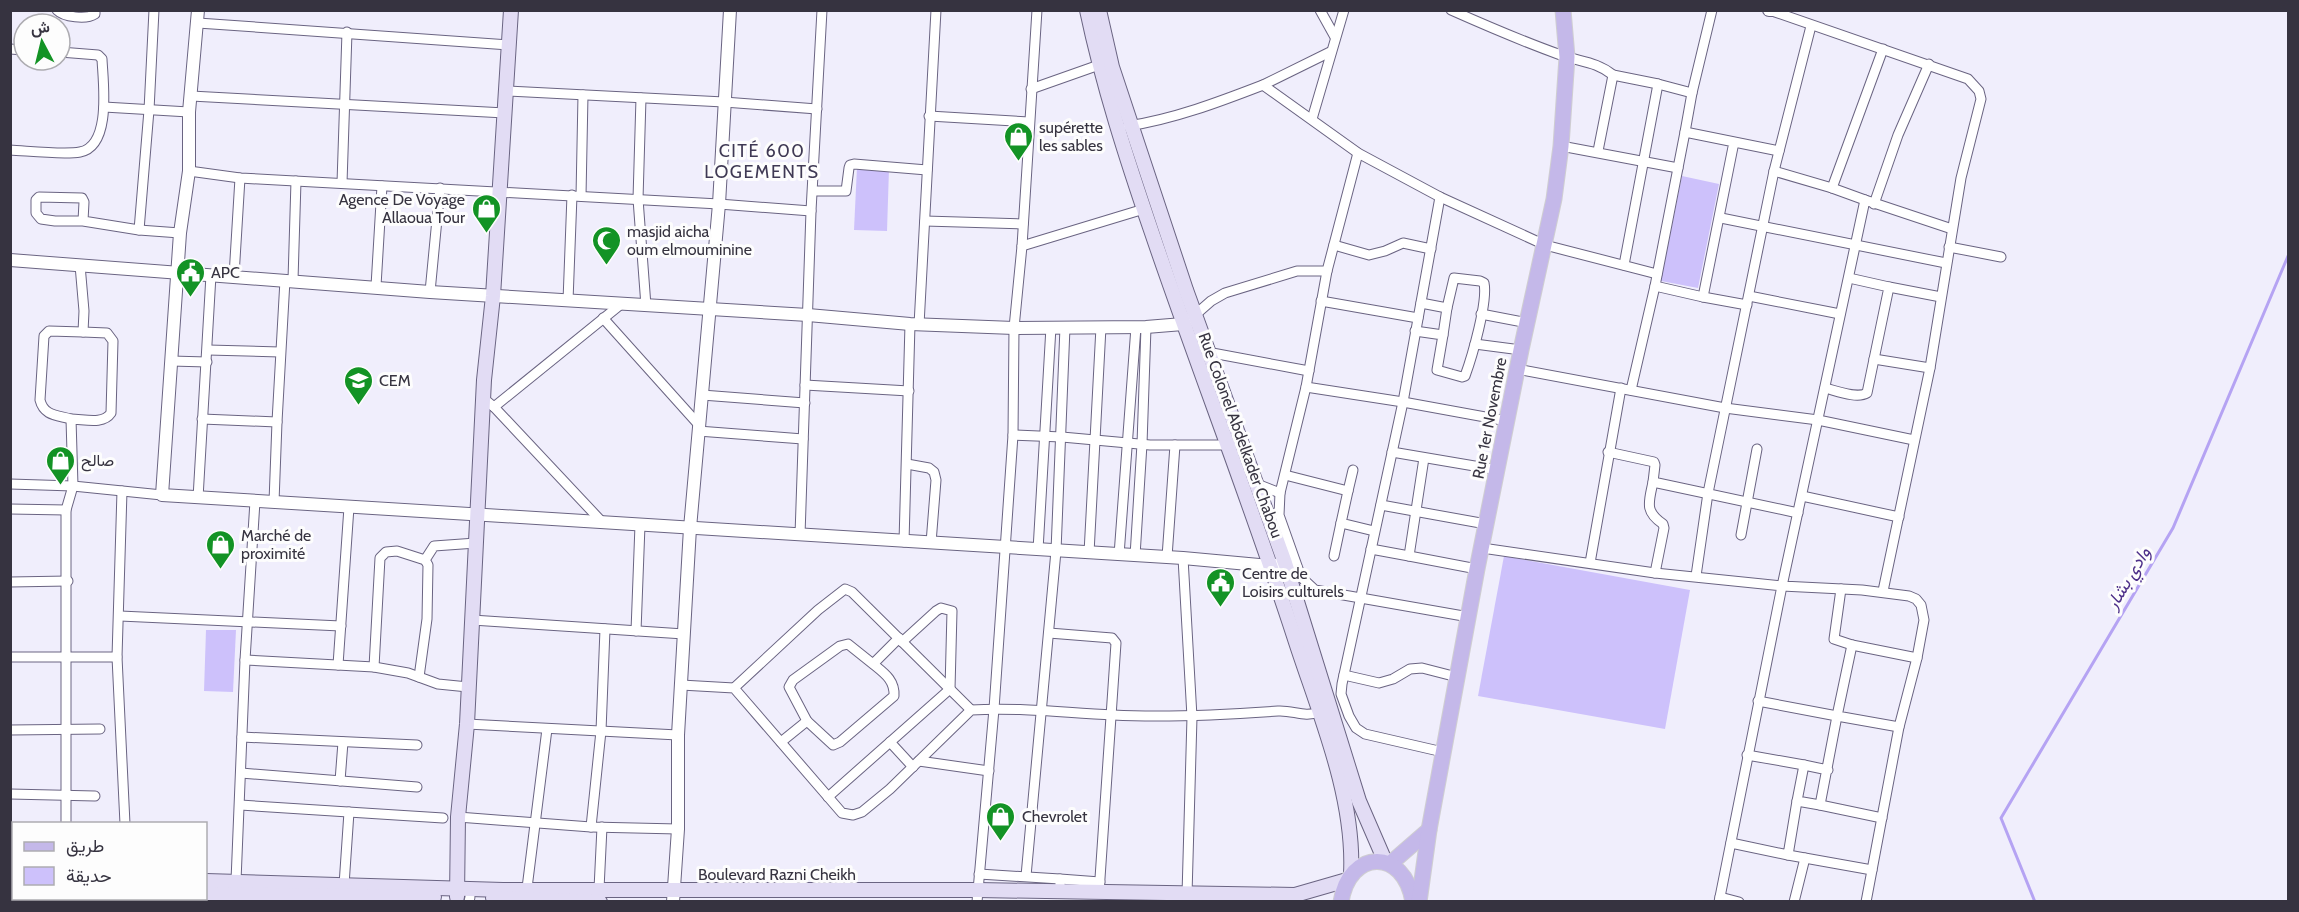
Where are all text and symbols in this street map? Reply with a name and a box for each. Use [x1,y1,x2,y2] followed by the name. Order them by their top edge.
[12,12,72,72] north arrow
[30,17,51,38] text: ش
[1039,118,1103,155] place label: supérette les sables
[1002,120,1034,162] shop icon: supérette les sables
[704,140,820,183] district label: CITÉ 600 LOGEMENTS
[339,190,466,227] place label: Agence De Voyage Allaoua Tour
[470,192,502,234] shop icon: Agence De Voyage Allaoua Tour
[627,222,752,259] place label: masjid aicha oum elmouminine
[590,224,622,266] mosque icon: masjid aicha oum elmouminine
[174,256,206,298] public building icon: APC
[211,263,240,282] place label: APC
[1194,330,1287,541] street label: Rue Colonel Abdelkader Chabou
[1468,356,1511,480] street label: Rue 1er Novembre
[342,364,374,406] school or university icon: CEM
[379,371,411,390] place label: CEM
[44,444,76,486] shop icon: صالح
[81,451,114,472] place label: صالح
[241,526,311,563] place label: Marché de proximité
[204,528,236,570] shop icon: Marché de proximité
[2100,543,2159,616] water label: وادي بشار
[1242,564,1344,601] place label: Centre de Loisirs culturels
[1205,566,1237,608] public building icon: Centre de Loisirs culturels
[985,800,1017,842] shop icon: Chevrolet
[1022,807,1088,826] place label: Chevrolet
[12,822,207,900] legend
[66,835,104,857] text: طريق
[66,865,112,887] text: حديقة
[698,865,856,884] street label: Boulevard Razni Cheikh

